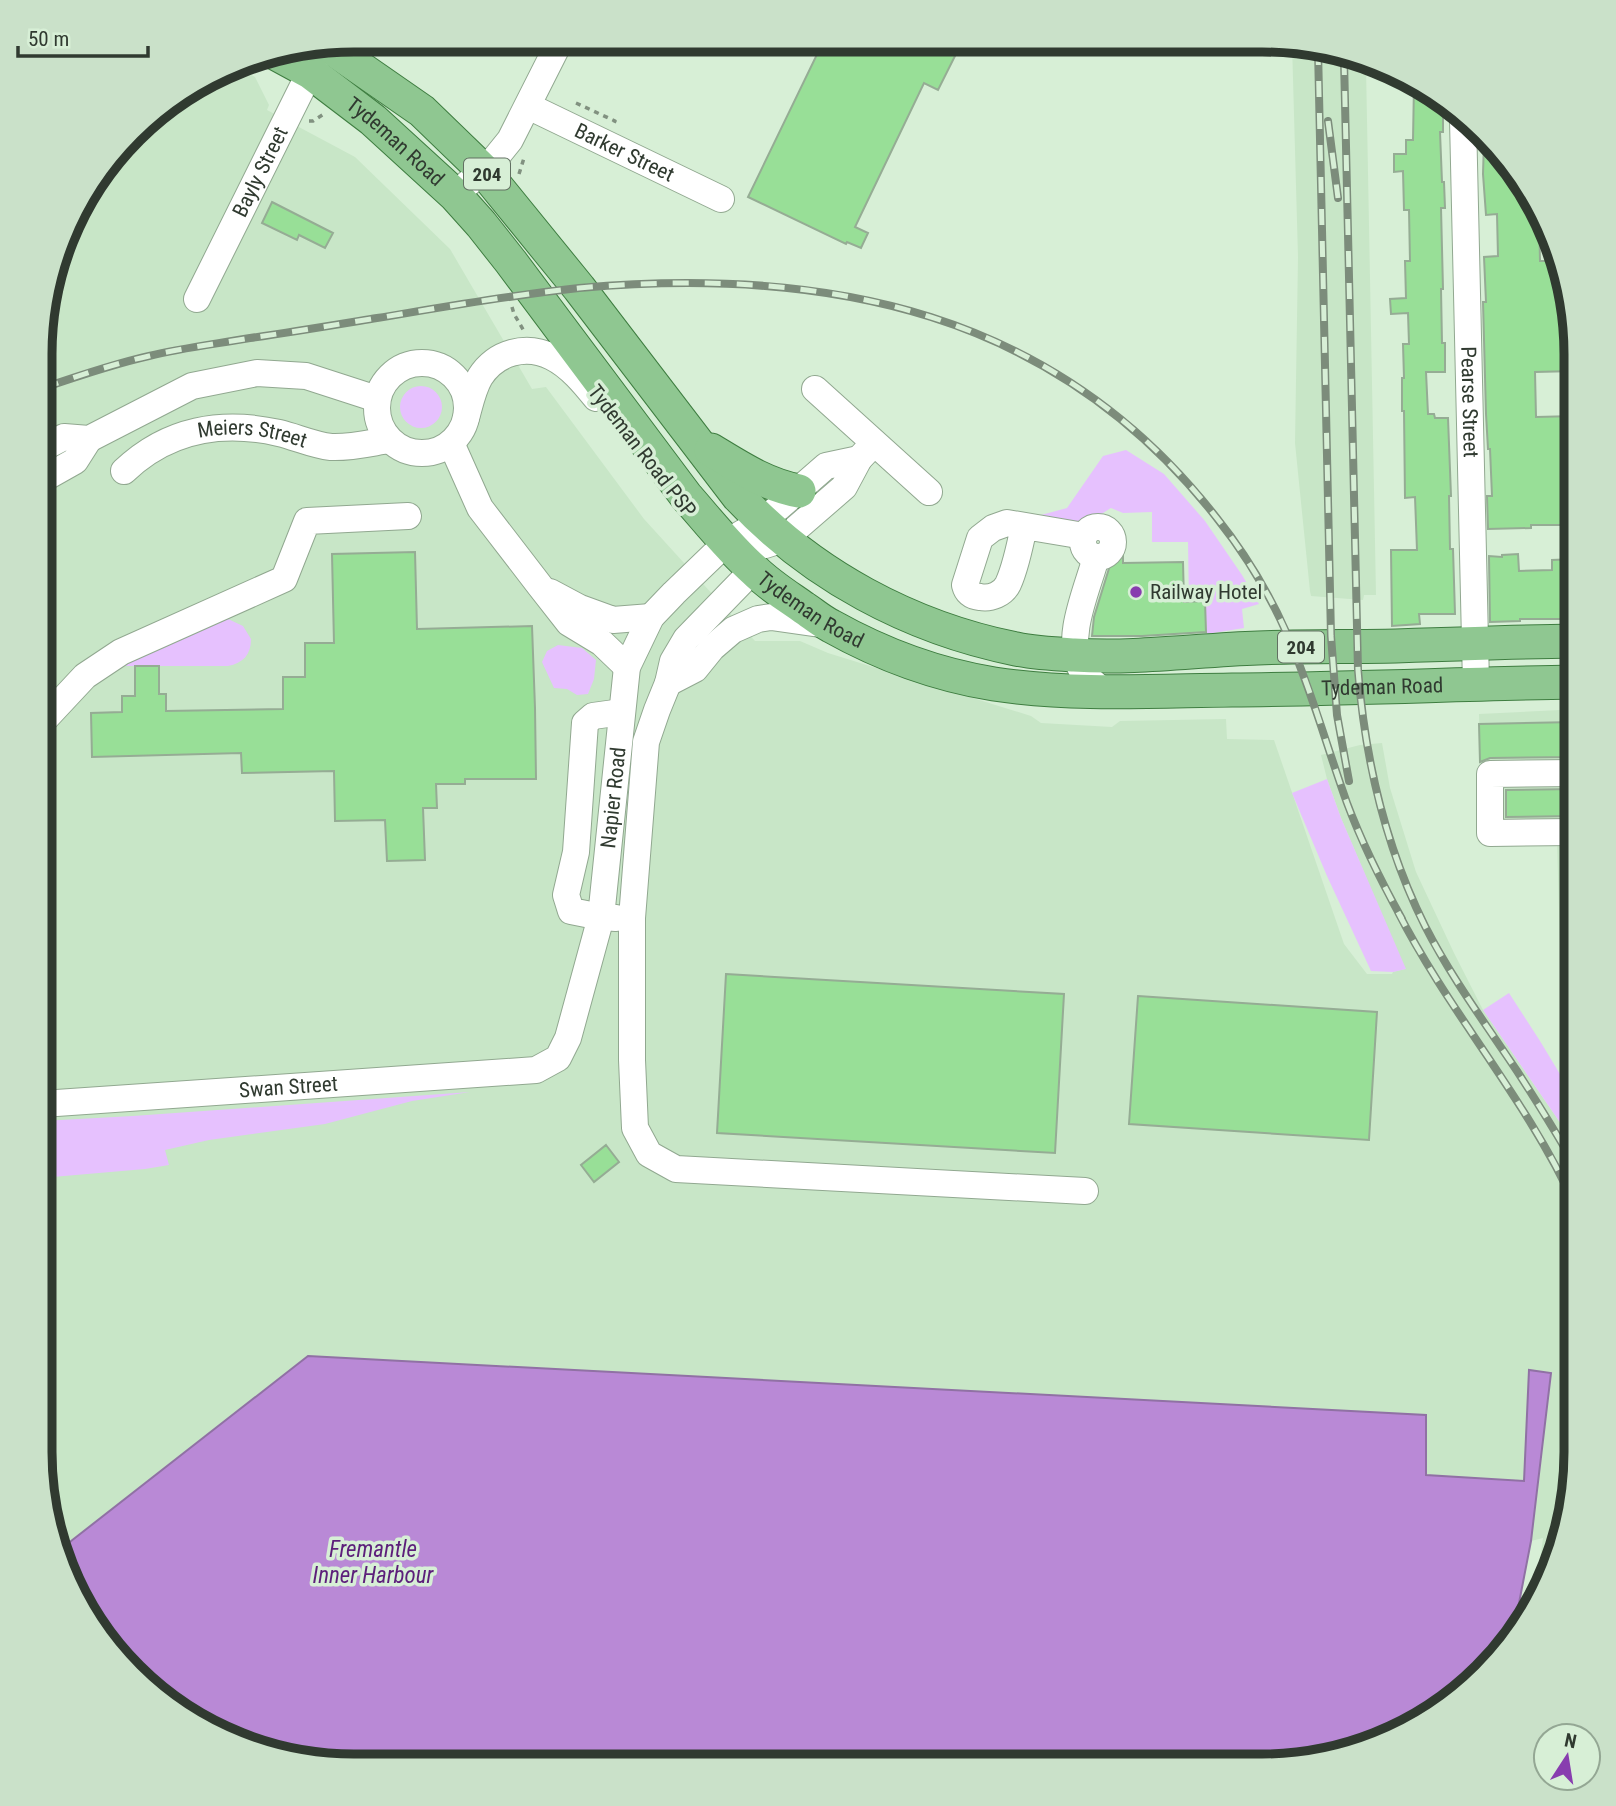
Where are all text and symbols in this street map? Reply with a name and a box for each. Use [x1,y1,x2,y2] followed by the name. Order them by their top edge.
[18,14,147,58] scale bar
[28,27,69,51] text: 50 m
[342,92,449,191] street label: Tydeman Road
[571,118,678,187] street label: Barker Street
[228,123,293,221] street label: Bayly Street
[464,158,510,190] road number: 204
[1456,346,1483,458] street label: Pearse Street
[583,380,701,522] street label: Tydeman Road PSP
[196,415,310,453] street label: Meiers Street
[753,567,868,653] street label: Tydeman Road
[1150,580,1262,604] place label: Railway Hotel
[1128,584,1144,600] marker: Railway Hotel
[1278,632,1324,662] road number: 204
[1321,673,1444,701] street label: Tydeman Road
[596,746,631,849] street label: Napier Road
[238,1072,339,1102] street label: Swan Street
[313,1536,435,1589] water label: Fremantle Inner Harbour
[1532,1722,1602,1792] north arrow
[1562,1728,1579,1753] text: N

